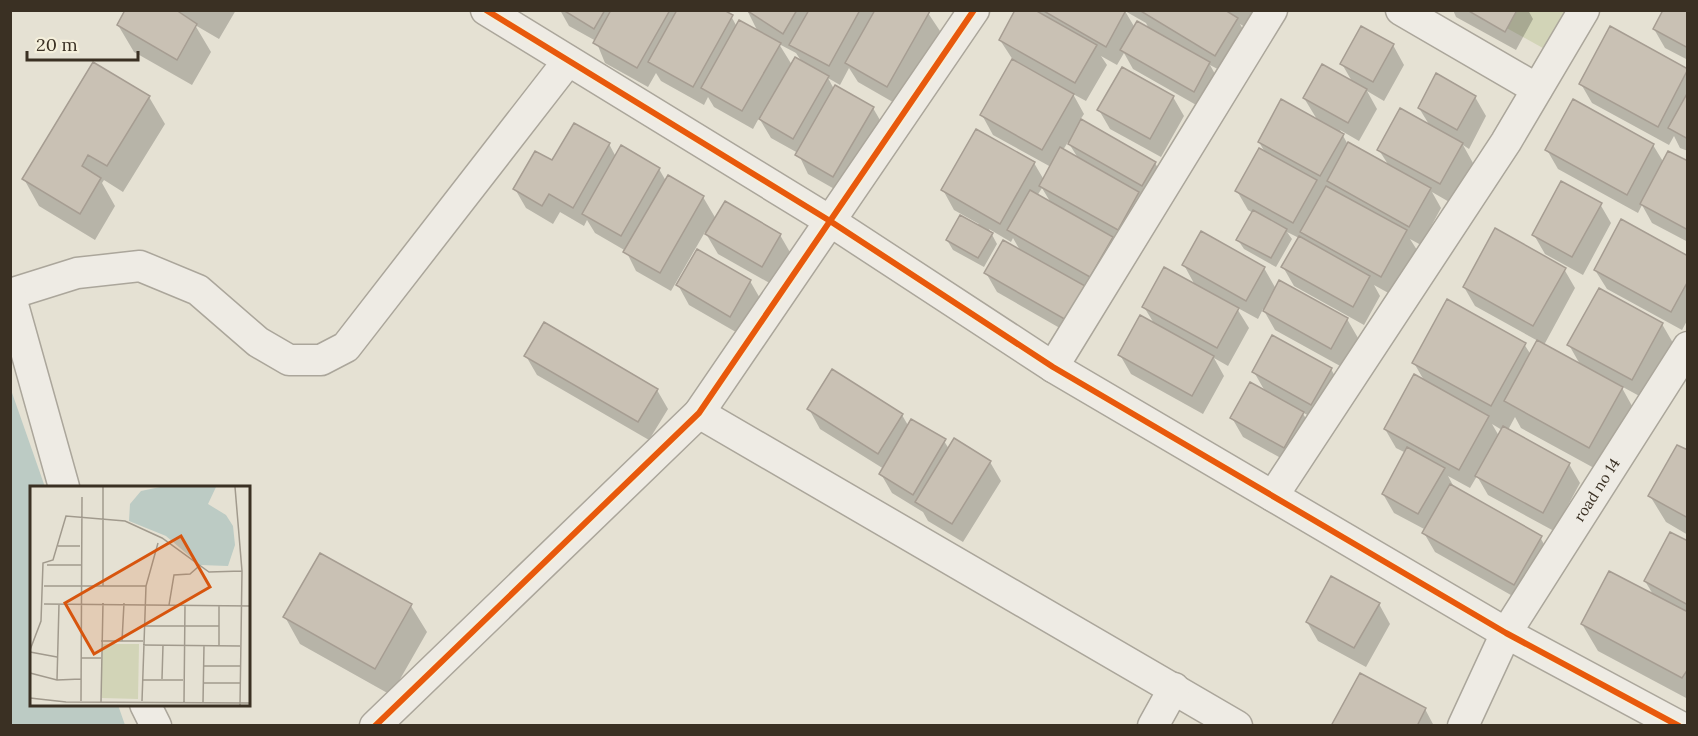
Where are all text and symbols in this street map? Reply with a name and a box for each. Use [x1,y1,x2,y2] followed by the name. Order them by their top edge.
[27,24,138,62] scale bar
[36,33,78,56] text: 20 m
[1569,455,1624,525] street label: road no 14
[30,486,250,706] inset map

